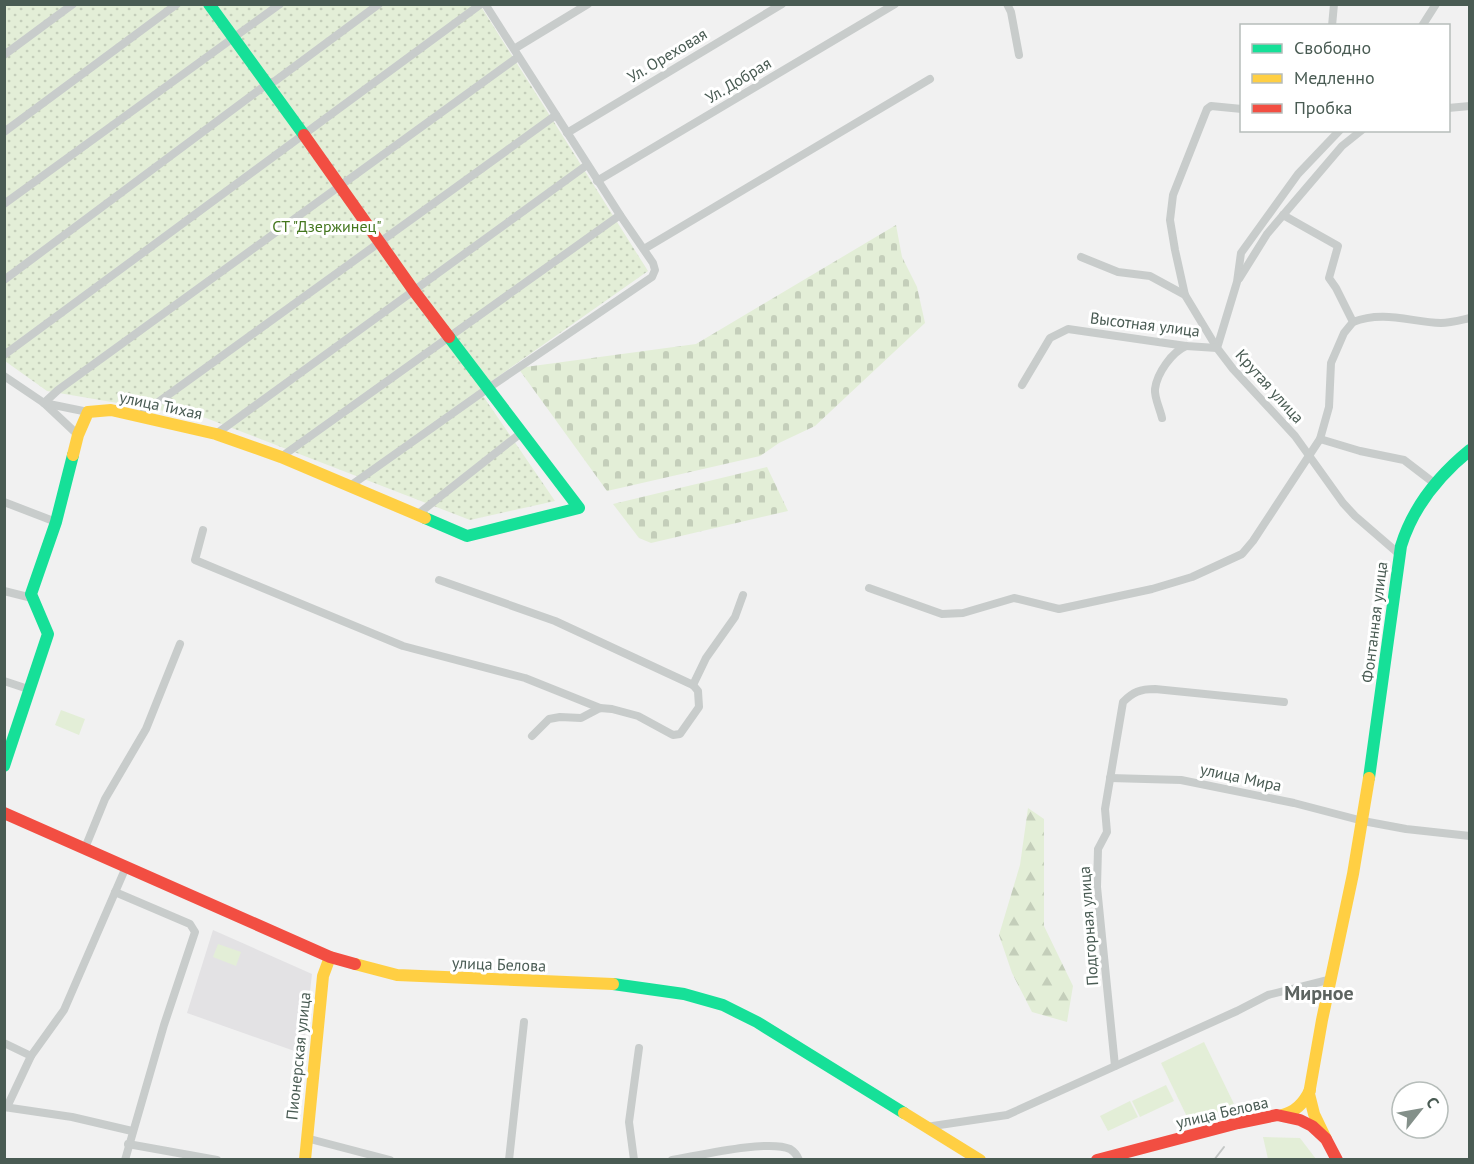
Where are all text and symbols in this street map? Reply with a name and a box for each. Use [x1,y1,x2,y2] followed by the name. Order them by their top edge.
[624,23,710,87] street label: Ул. Ореховая
[1240,24,1450,132] legend
[1294,36,1371,59] text: Свободно
[701,53,775,107] street label: Ул. Добрая
[1294,66,1375,89] text: Медленно
[1294,96,1352,119] text: Пробка
[272,216,382,236] park label: СТ "Дзержинец"
[1089,307,1201,341] street label: Высотная улица
[1232,345,1308,427] street label: Крутая улица
[118,386,204,424] street label: улица Тихая
[1357,560,1391,684] street label: Фонтанная улица
[1198,759,1284,795] street label: улица Мира
[1074,866,1102,986] street label: Подгорная улица
[452,952,546,976] street label: улица Белова
[1284,980,1354,1006] district label: Мирное
[281,991,315,1121] street label: Пионерская улица
[1390,1080,1450,1140] north arrow
[1174,1092,1270,1132] street label: улица Белова
[1422,1093,1444,1111] text: С

